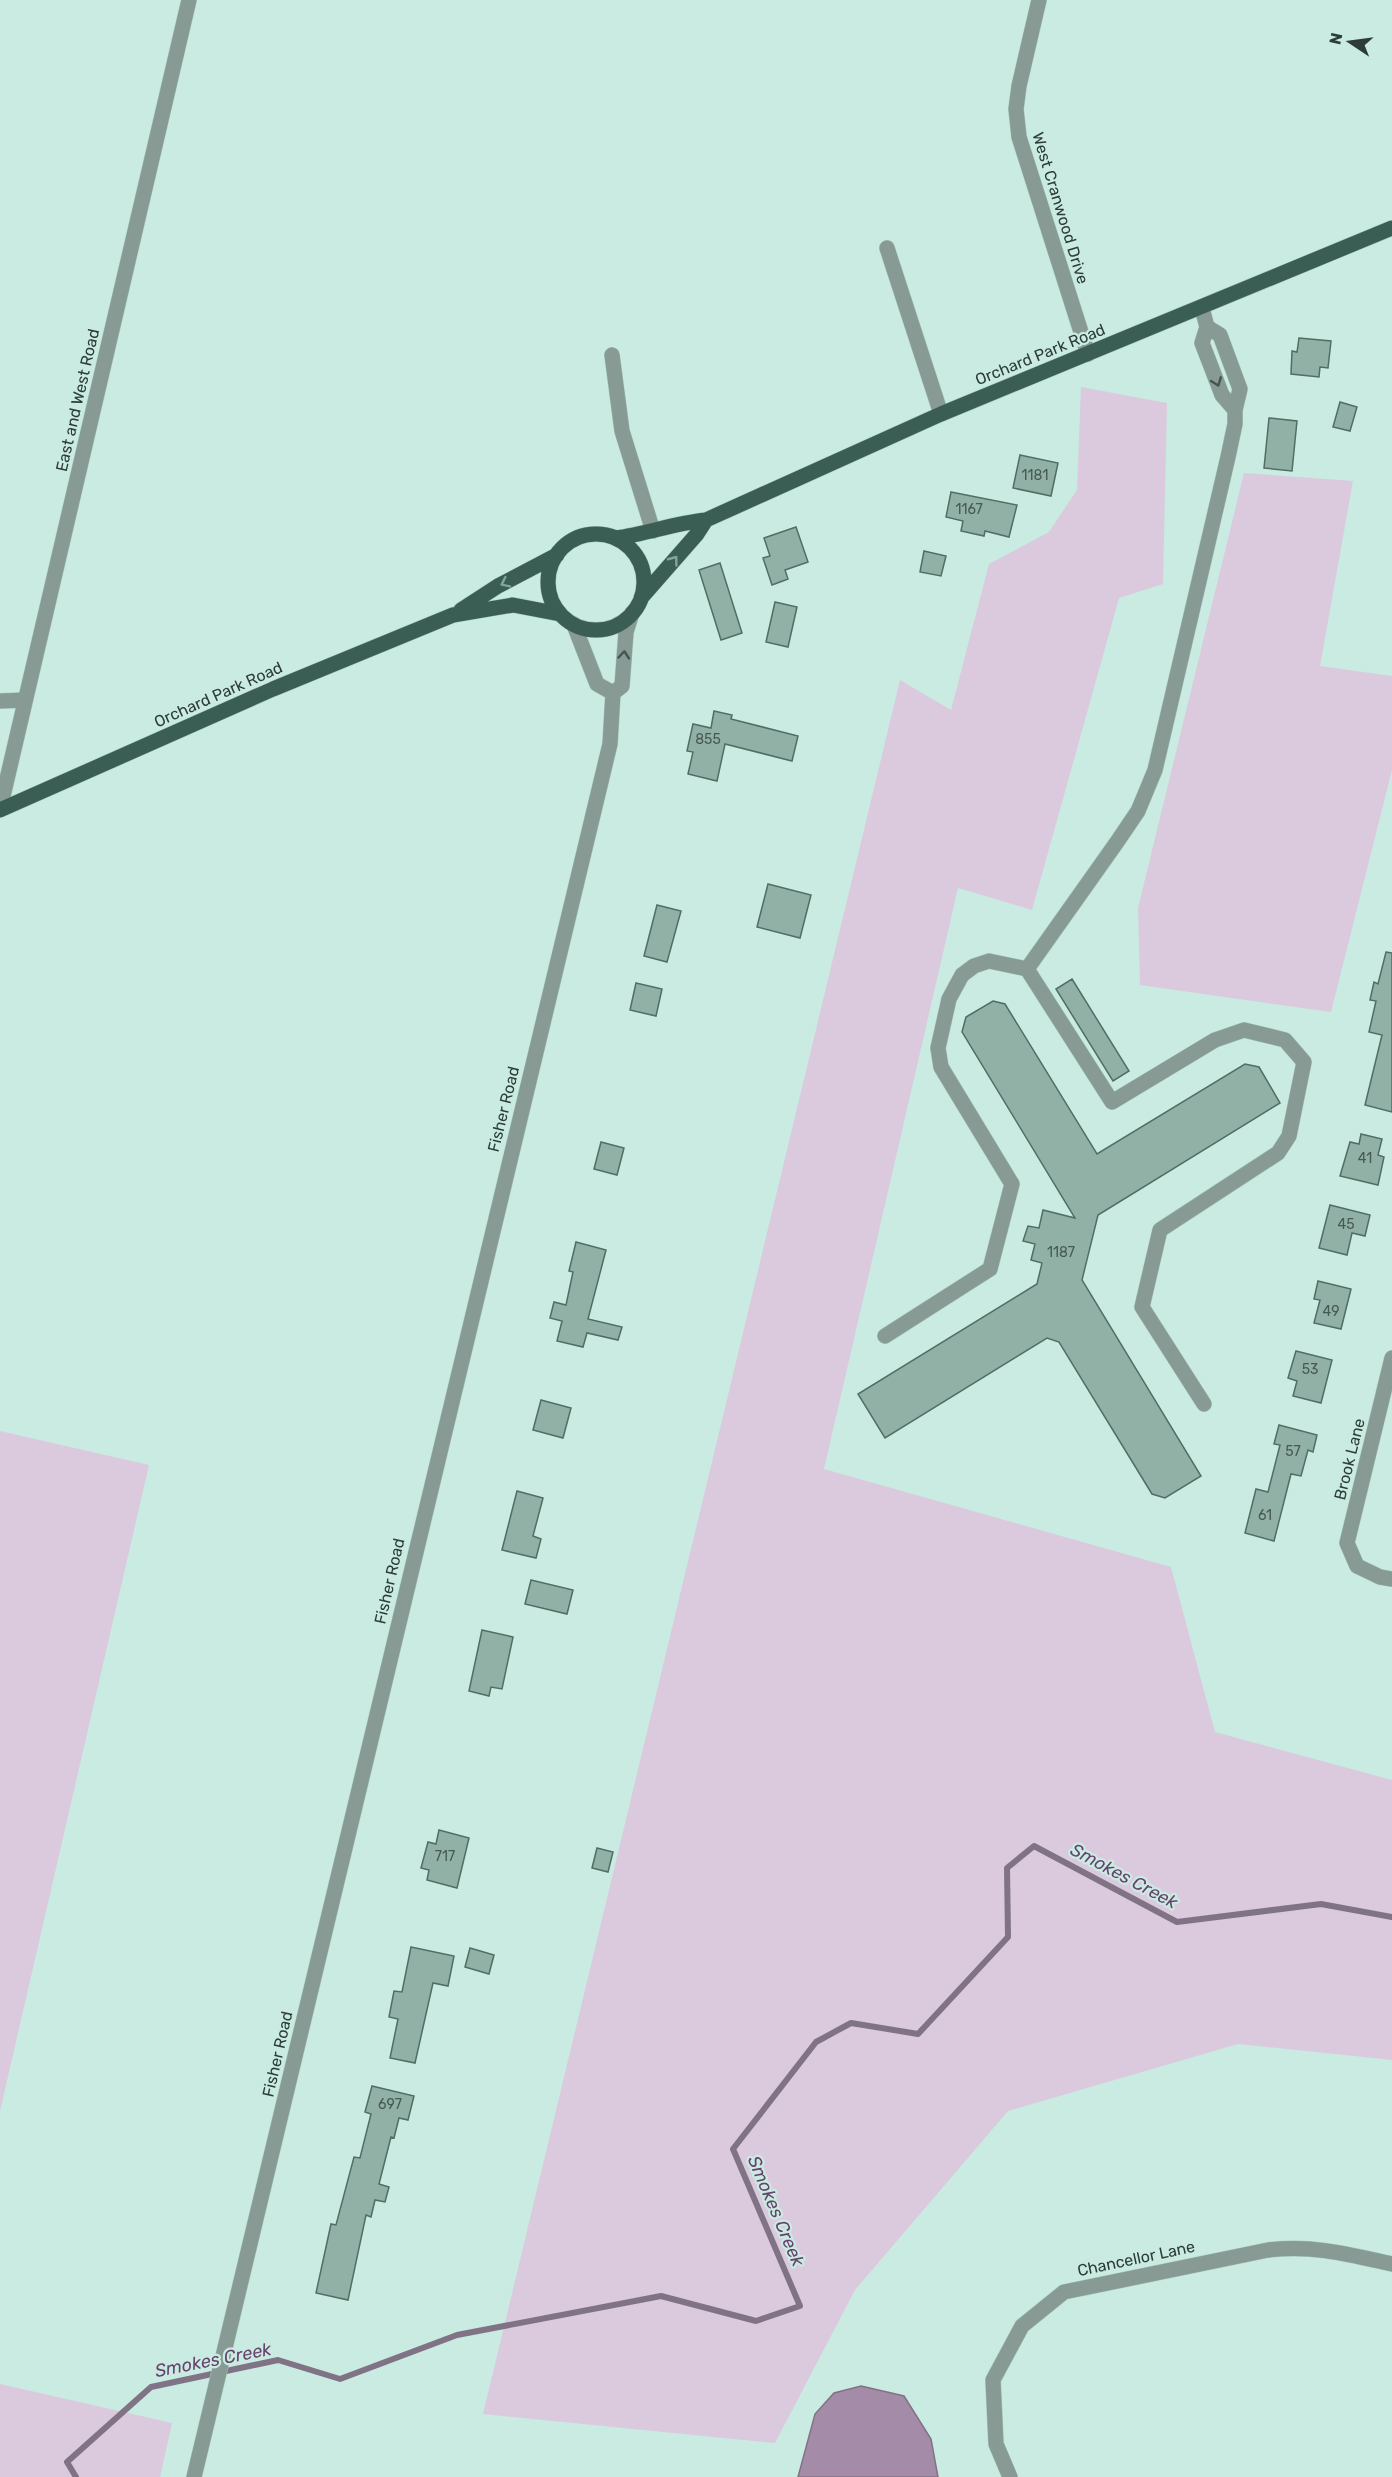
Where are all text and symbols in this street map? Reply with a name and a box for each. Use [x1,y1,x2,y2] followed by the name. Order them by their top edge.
[1320,12,1380,72] north arrow
[1325,31,1346,46] text: N
[1028,130,1093,286] street label: West Cranwood Drive
[972,320,1108,389] street label: Orchard Park Road
[52,327,103,474] street label: East and West Road
[1210,375,1222,386] one-way arrow
[1022,467,1048,484] house number: 1181
[955,501,983,518] house number: 1167
[667,555,678,566] one-way arrow
[500,575,511,587] one-way arrow
[618,650,631,659] one-way arrow
[151,658,285,731] street label: Orchard Park Road
[695,731,721,748] house number: 855
[484,1064,523,1154] street label: Fisher Road
[1358,1150,1372,1167] house number: 41
[1337,1216,1355,1233] house number: 45
[1047,1244,1075,1261] house number: 1187
[1323,1303,1339,1320] house number: 49
[1302,1361,1318,1378] house number: 53
[1330,1416,1369,1502] street label: Brook Lane
[1285,1443,1301,1460] house number: 57
[1258,1507,1272,1524] house number: 61
[370,1536,409,1626] street label: Fisher Road
[1067,1839,1182,1914] water label: Smokes Creek
[435,1848,455,1865] house number: 717
[258,2009,297,2099] street label: Fisher Road
[378,2096,402,2113] house number: 697
[743,2152,809,2270] water label: Smokes Creek
[1076,2237,1197,2280] street label: Chancellor Lane
[153,2338,274,2382] water label: Smokes Creek

